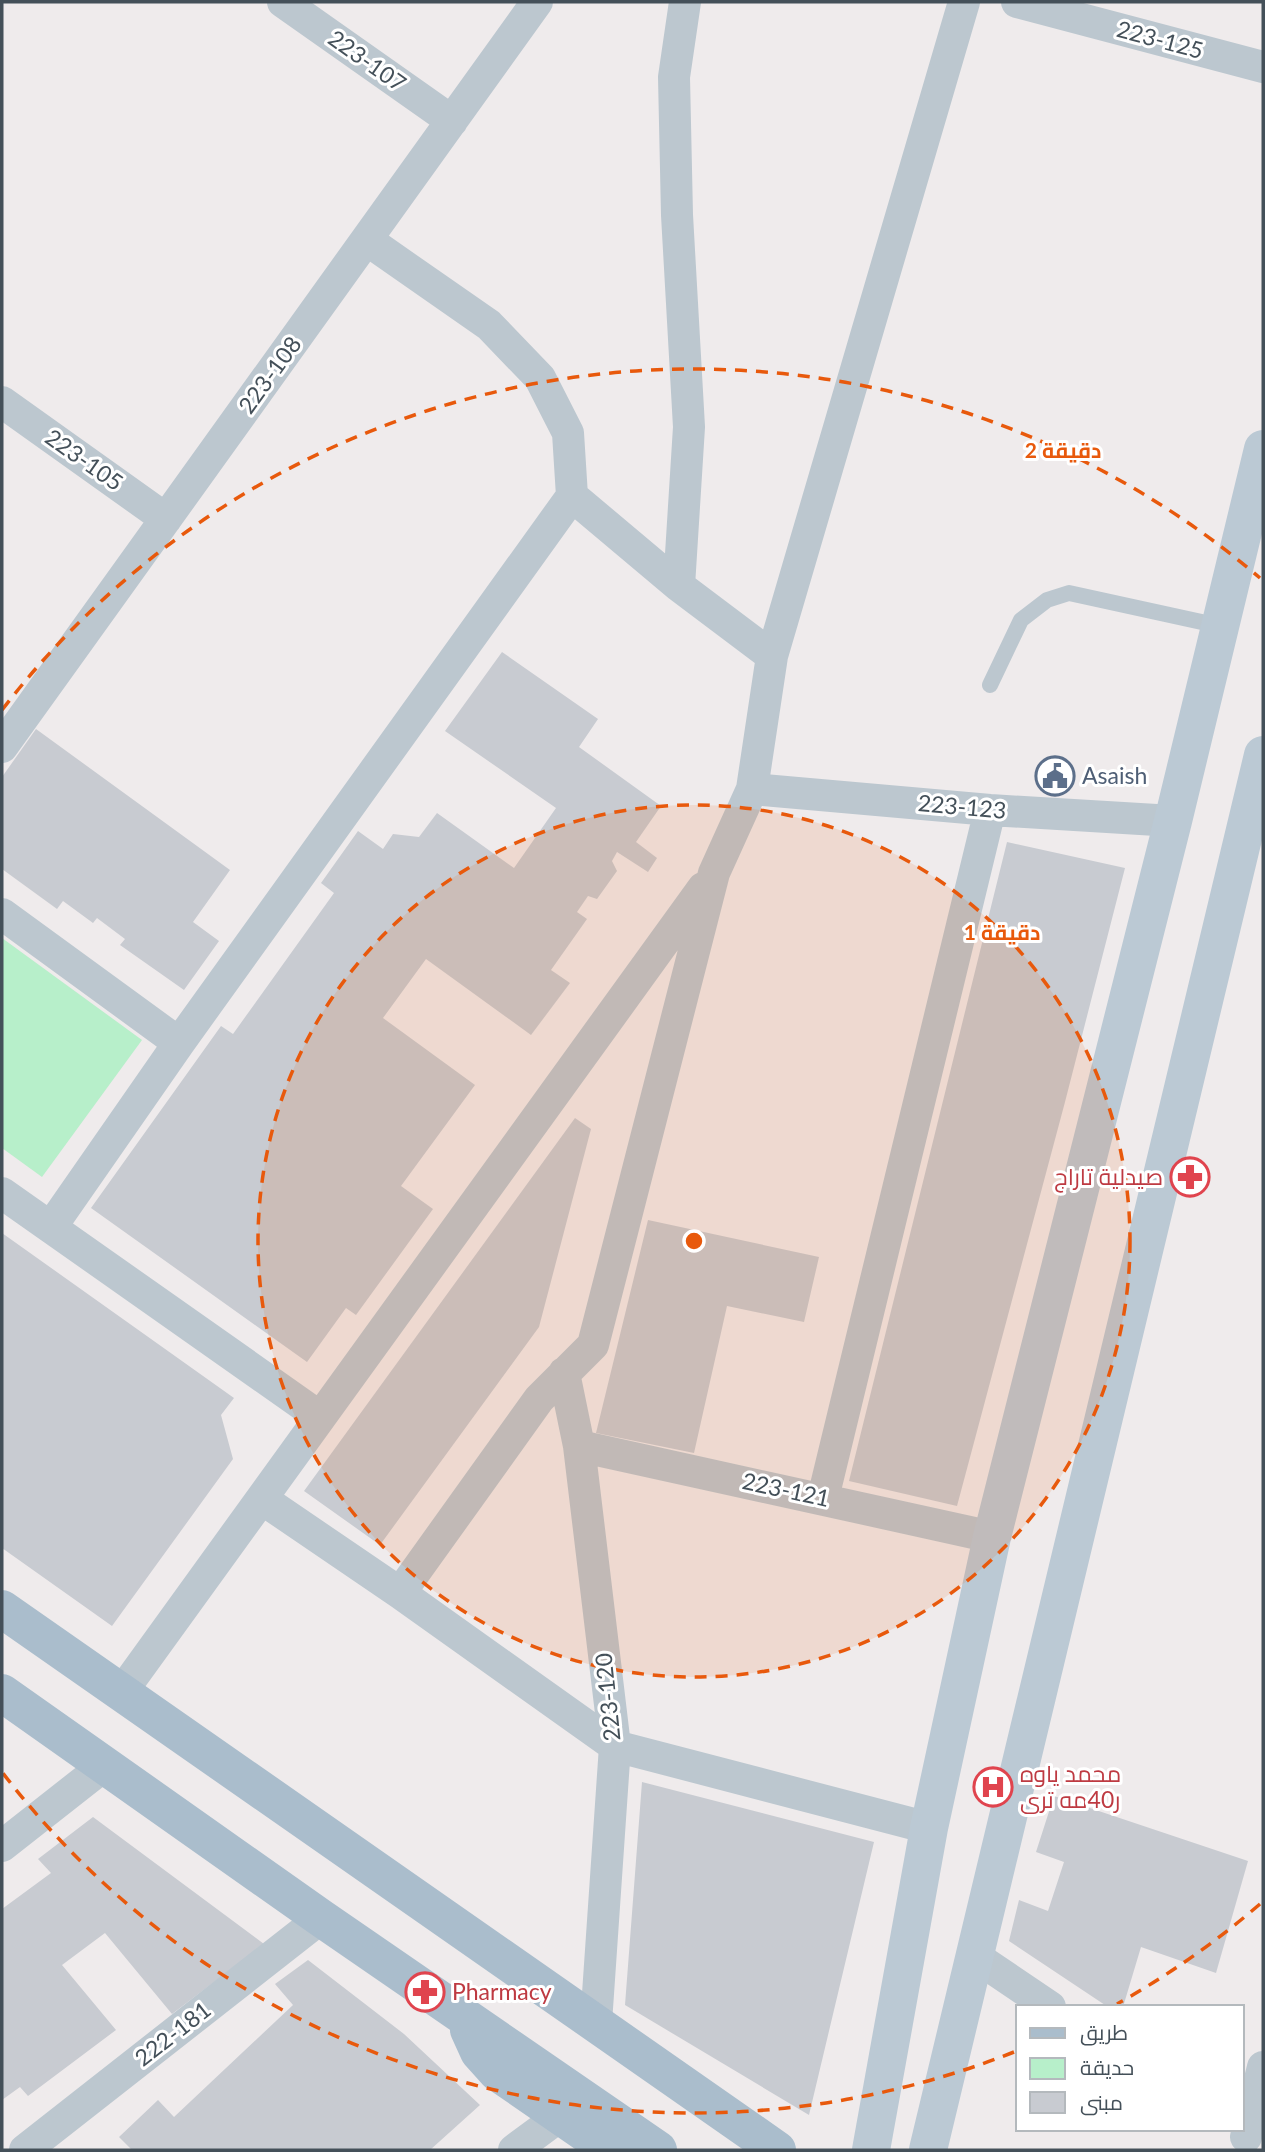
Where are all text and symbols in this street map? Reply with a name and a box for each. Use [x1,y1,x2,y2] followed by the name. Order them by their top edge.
[1114,14,1207,64] street label: 223-125
[323,23,412,97] street label: 223-107
[232,330,307,418] street label: 223-108
[40,422,129,496] street label: 223-105
[1025,437,1101,463] text: 2 دقيقة
[1034,755,1076,797] public building icon: Asaish
[1082,761,1147,789] place label: Asaish
[917,788,1007,824] street label: 223-123
[964,919,1040,945] text: 1 دقيقة
[1169,1156,1211,1198] pharmacy icon: صيدلية تاراج
[1054,1162,1163,1193] place label: صيدلية تاراج
[682,1229,706,1253] centre of rings
[740,1466,832,1512] street label: 223-121
[588,1652,626,1743] street label: 223-120
[1020,1759,1121,1814] place label: محمد ياوه ر40مه ترى
[972,1766,1014,1808] hospital icon: محمد ياوه ر40مه ترى
[404,1971,446,2013] pharmacy icon: Pharmacy
[452,1977,552,2005] place label: Pharmacy
[129,1995,216,2072] street label: 222-181
[1016,2005,1244,2131] legend
[1080,2019,1128,2046] text: طريق
[1080,2054,1134,2079] text: حديقة
[1080,2089,1123,2116] text: مبنى

